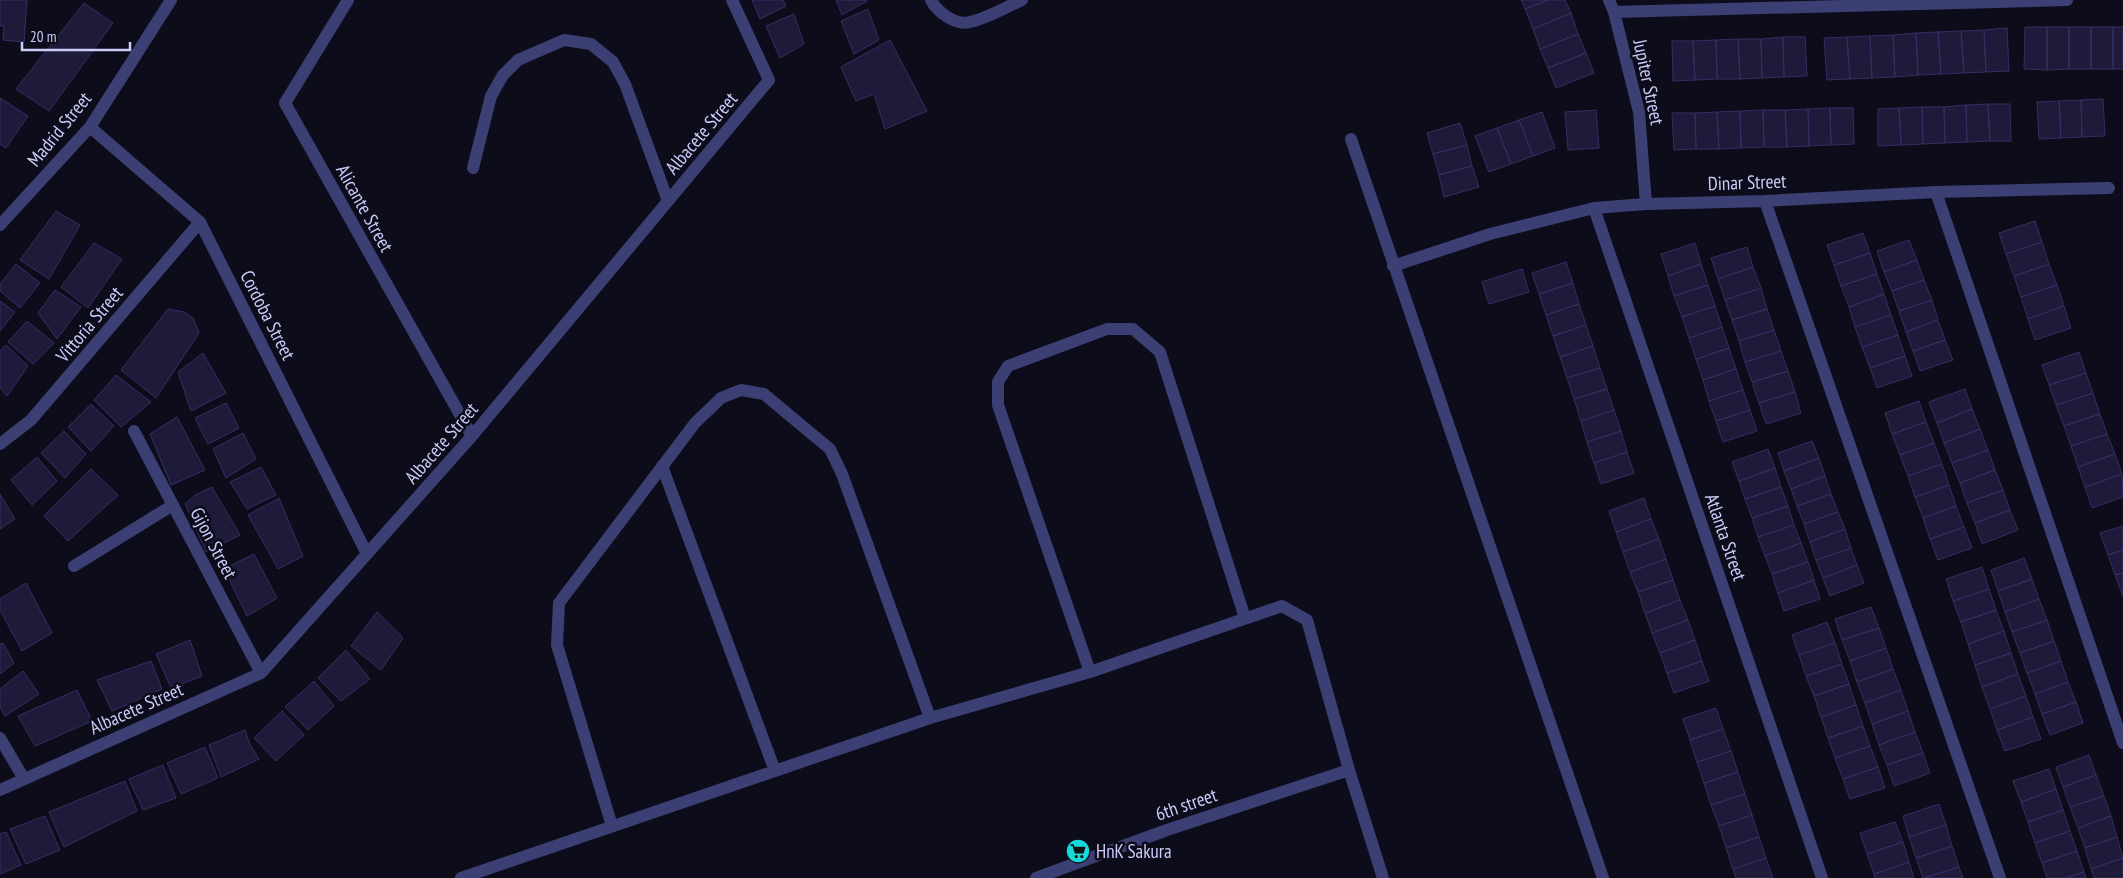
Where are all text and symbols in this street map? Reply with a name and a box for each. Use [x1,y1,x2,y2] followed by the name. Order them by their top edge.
[22,20,130,52] scale bar
[30,27,56,46] text: 20 m
[1628,36,1670,128] street label: Jupiter Street
[22,86,97,171] street label: Madrid Street
[660,86,743,179] street label: Albacete Street
[331,160,399,257] street label: Alicante Street
[1707,169,1787,195] street label: Dinar Street
[235,266,301,364] street label: Cordoba Street
[50,281,128,368] street label: Vittoria Street
[399,397,483,489] street label: Albacete Street
[1700,490,1752,584] street label: Atlanta Street
[185,503,243,584] street label: Gijon Street
[86,676,187,739] street label: Albacete Street
[1152,782,1221,826] street label: 6th street
[1065,838,1091,864] supermarket icon: HnK Sakura
[1096,839,1172,863] place label: HnK Sakura

